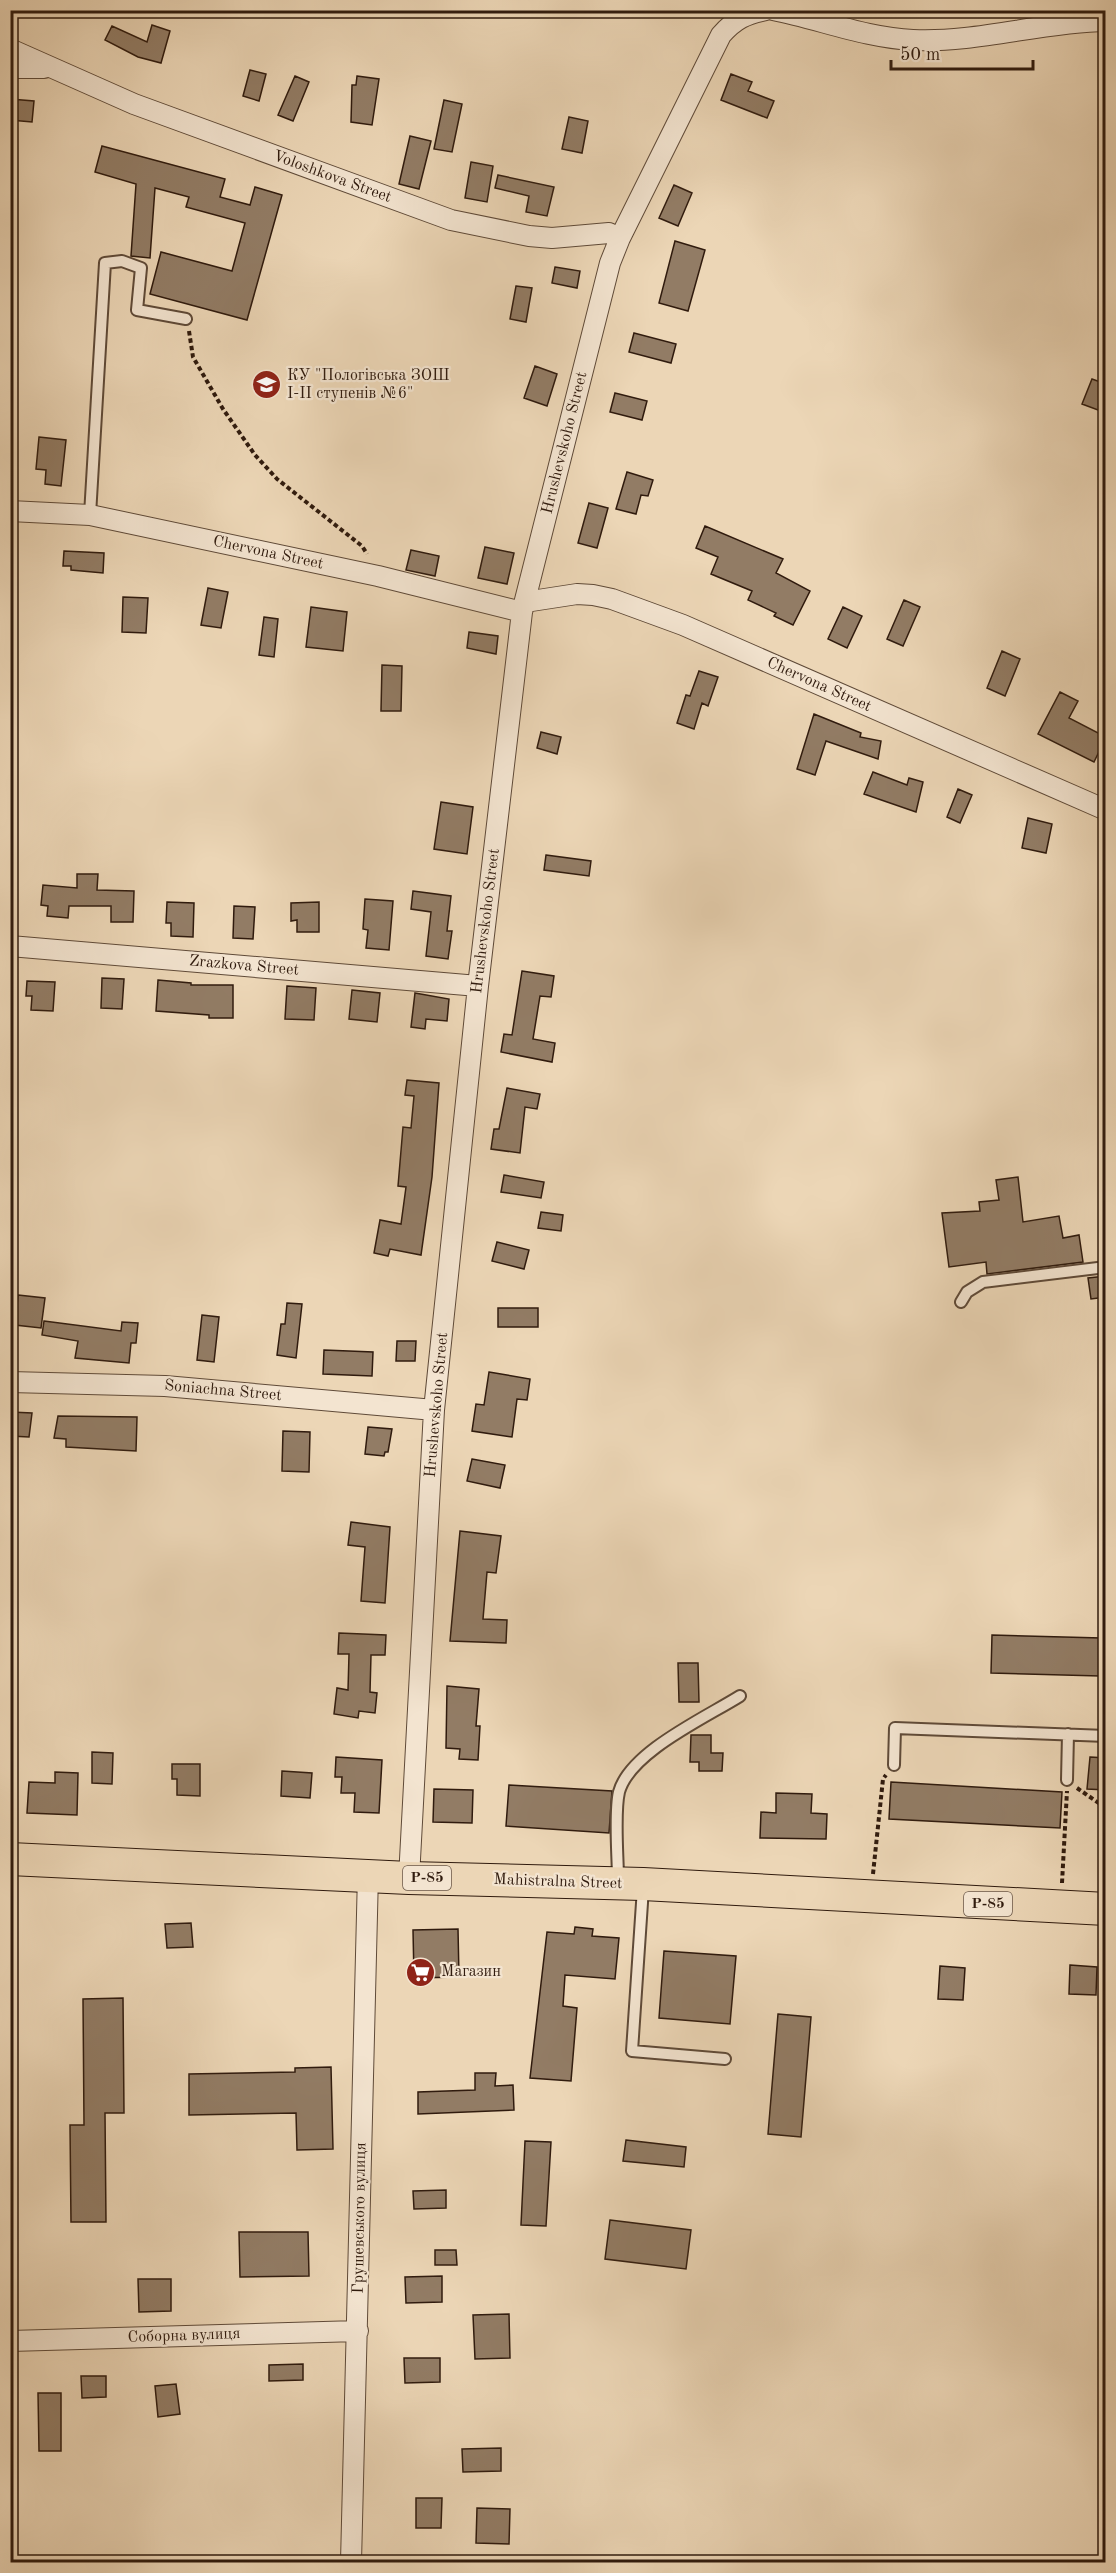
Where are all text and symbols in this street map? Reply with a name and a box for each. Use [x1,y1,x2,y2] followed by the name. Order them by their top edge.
[891,33,1034,71] scale bar
[900,46,940,64] text: 50 m
[271,148,394,206] street label: Voloshkova Street
[287,368,450,402] place label: КУ "Пологівська ЗОШ І-ІІ ступенів №6"
[250,369,282,401] school or university icon: КУ "Пологівська ЗОШ І-ІІ ступенів №6"
[540,370,591,516] street label: Hrushevskoho Street
[211,533,325,573] street label: Chervona Street
[764,655,874,715] street label: Chervona Street
[469,847,503,994] street label: Hrushevskoho Street
[188,953,300,979] street label: Zrazkova Street
[423,1331,451,1478] street label: Hrushevskoho Street
[164,1378,283,1404] street label: Soniachna Street
[403,1866,451,1890] road number: Р-85
[493,1872,623,1892] street label: Mahistralna Street
[964,1892,1012,1916] road number: Р-85
[404,1956,436,1988] supermarket icon: Магазин
[441,1964,501,1980] place label: Магазин
[351,2142,369,2294] street label: Грушевського вулиця
[127,2326,241,2346] street label: Соборна вулиця

